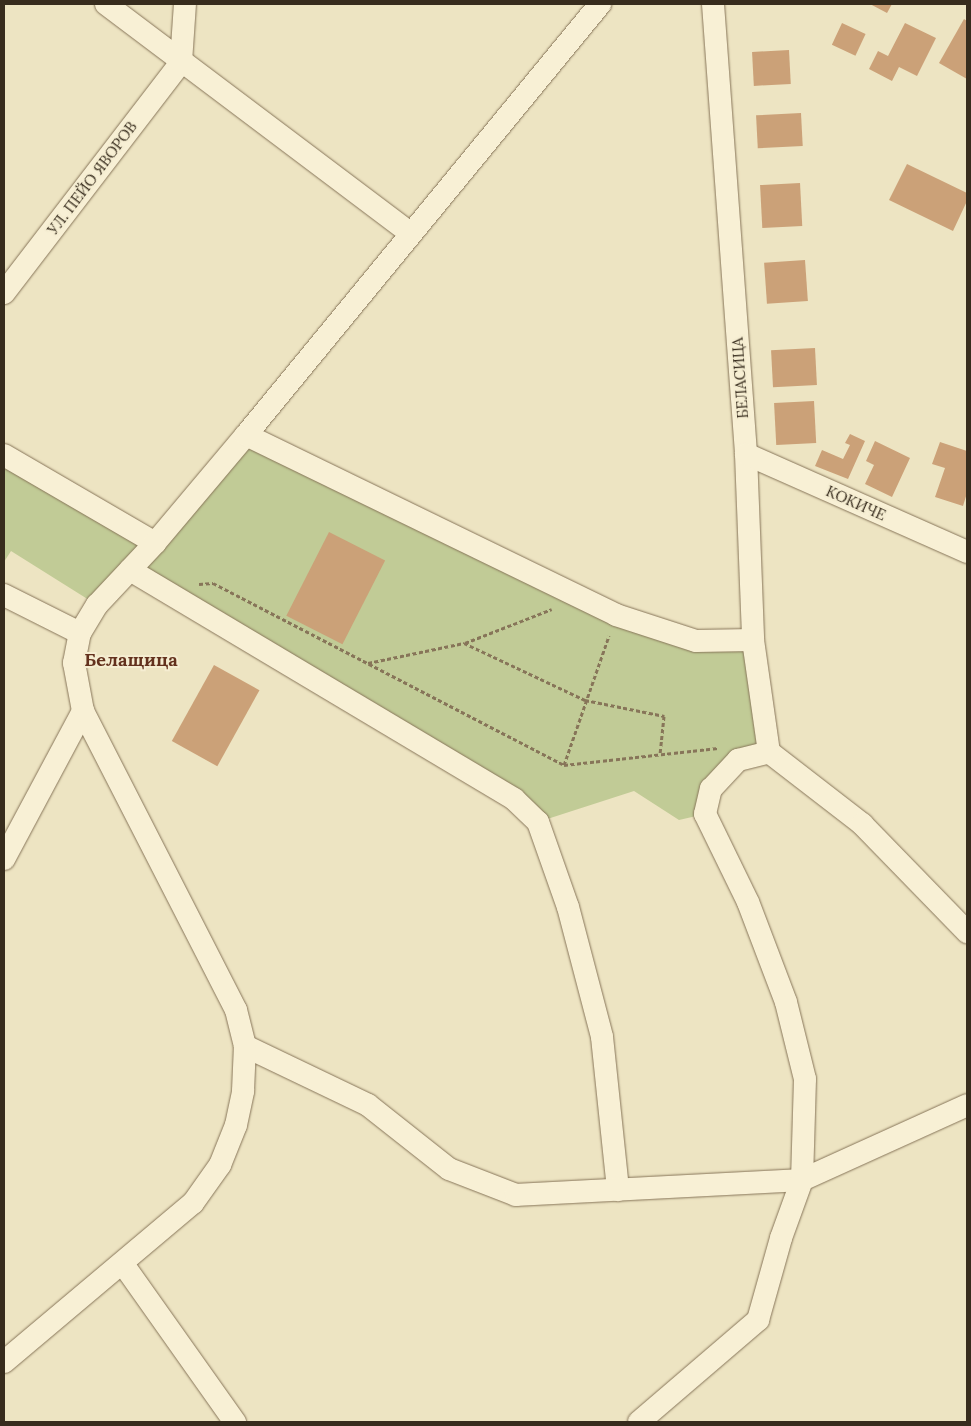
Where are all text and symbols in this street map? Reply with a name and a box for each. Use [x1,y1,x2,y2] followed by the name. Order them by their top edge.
[44,118,140,238] street label: УЛ. ПЕЙО ЯВОРОВ
[728,337,752,419] street label: БЕЛАСИЦА
[823,482,889,524] street label: КОКИЧЕ
[84,649,178,671] district label: Белащица

